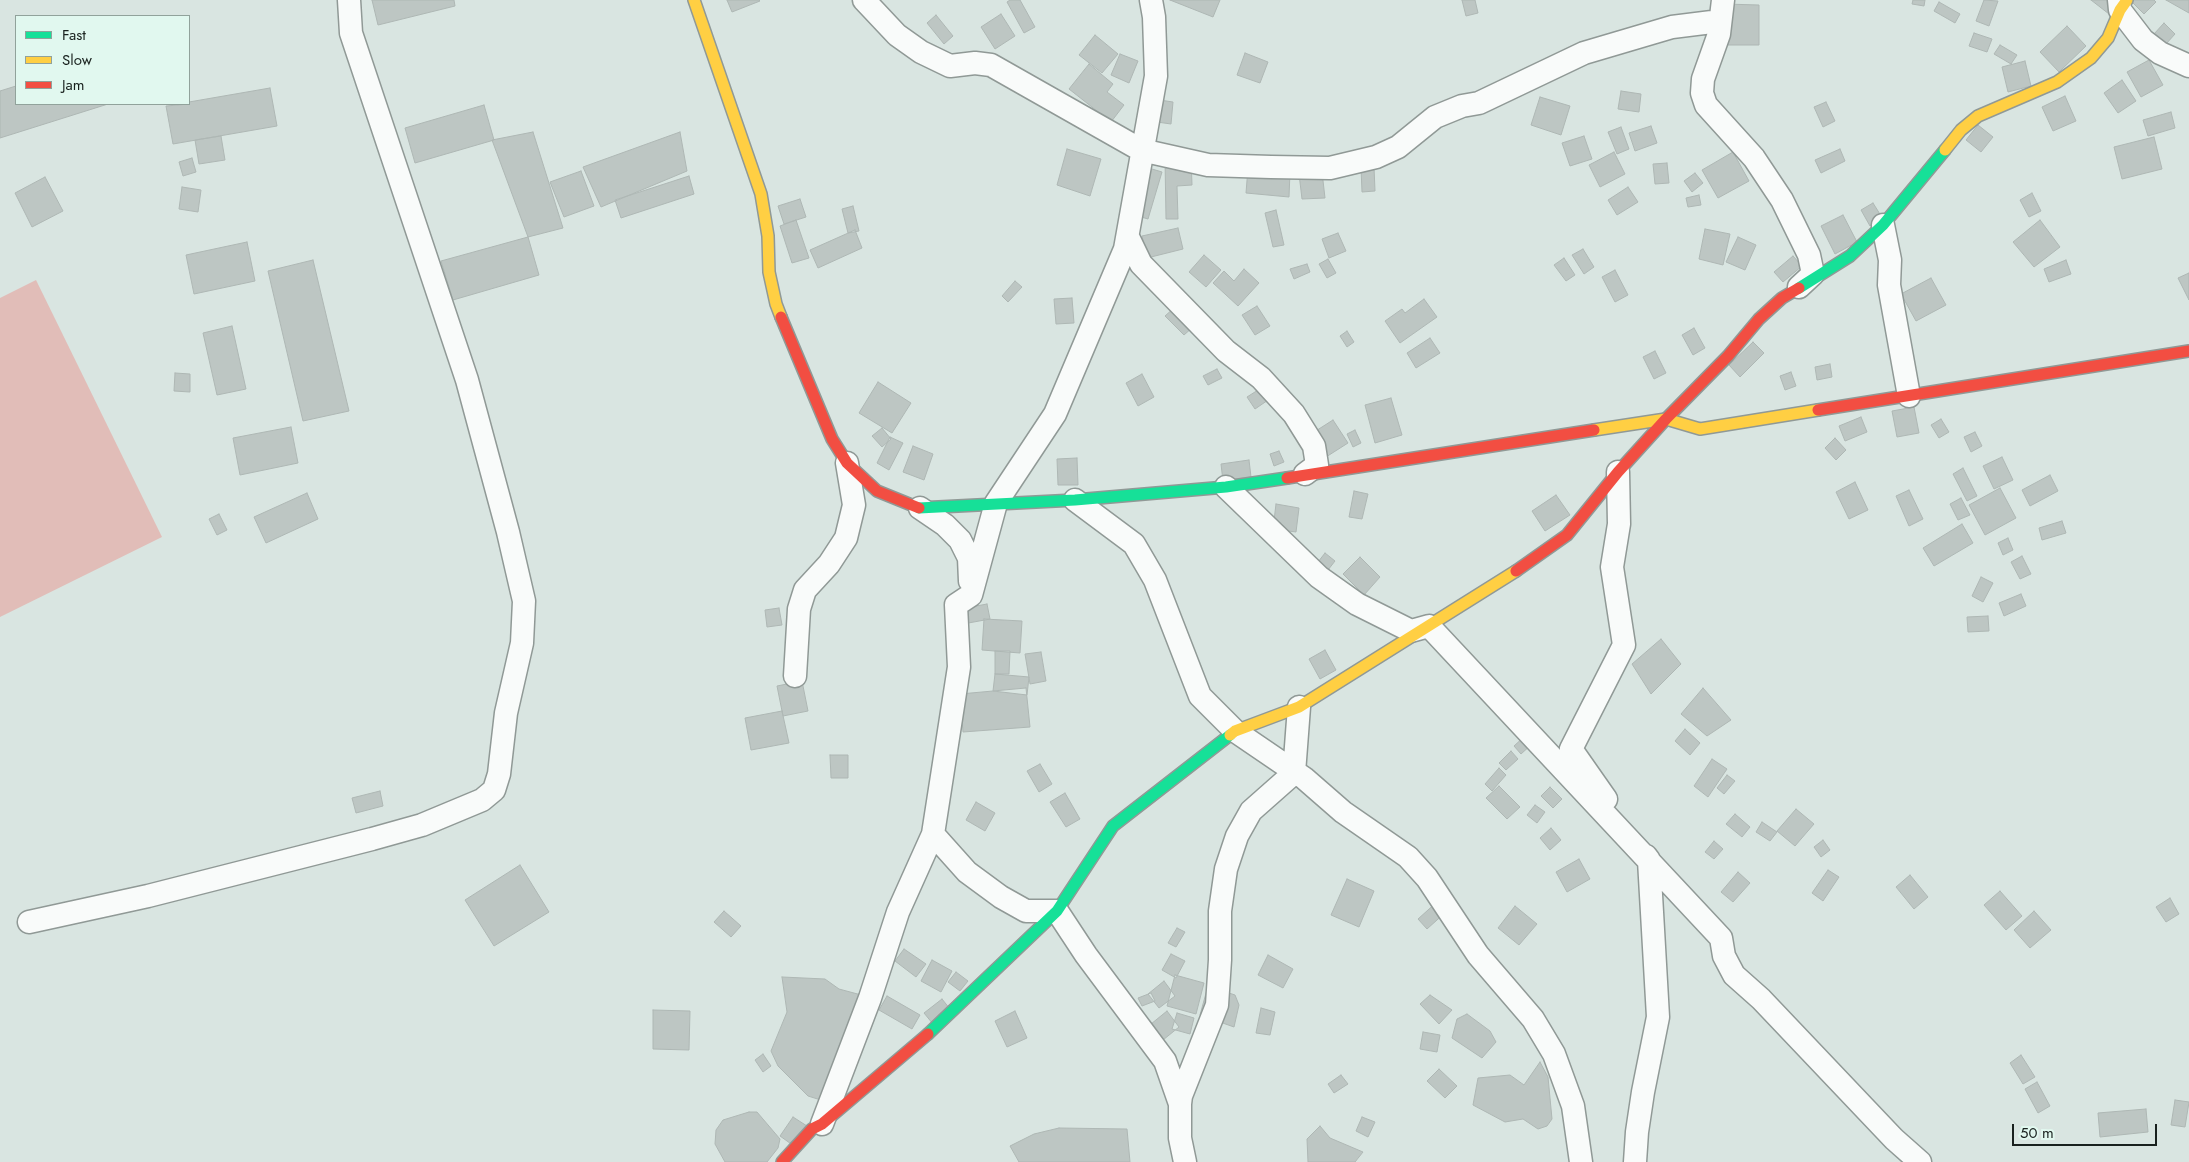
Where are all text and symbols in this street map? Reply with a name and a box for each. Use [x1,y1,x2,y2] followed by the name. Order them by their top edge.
[15,15,190,105] legend
[62,24,86,46] text: Fast
[62,49,92,71] text: Slow
[62,74,85,96] text: Jam
[2014,1114,2159,1146] scale bar
[2020,1122,2054,1144] text: 50 m

